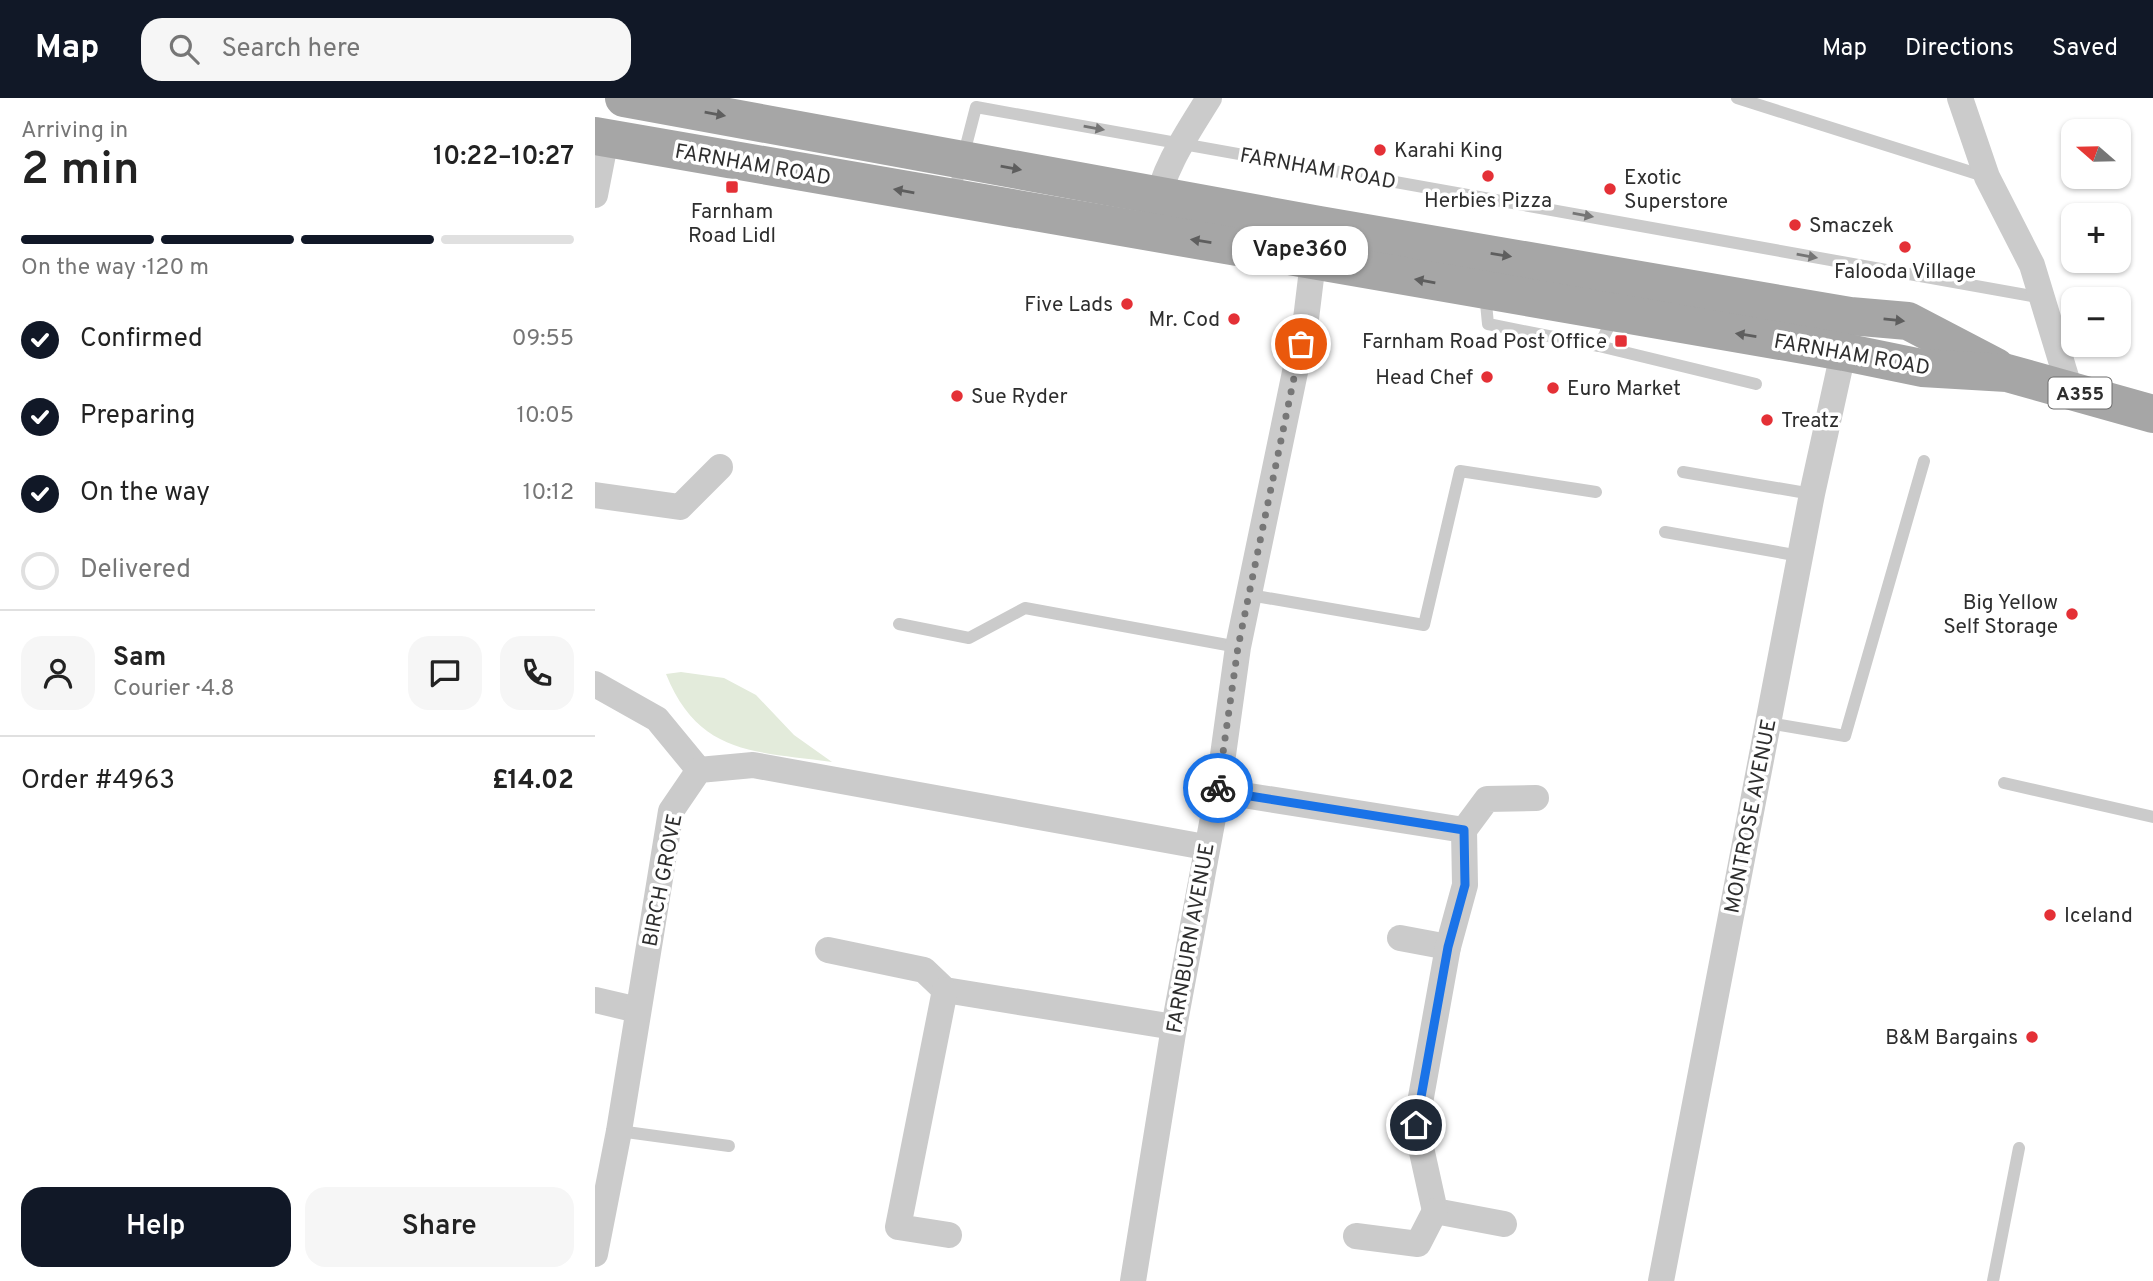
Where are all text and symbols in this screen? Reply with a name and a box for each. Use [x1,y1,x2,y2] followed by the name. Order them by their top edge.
[141,18,631,81] search box
[35,28,99,70] text: Map
[165,30,203,68] icon: search
[221,33,360,66] text: Search here
[1822,34,1867,64] text: Map
[1905,34,2014,64] text: Directions
[2052,34,2118,64] text: Saved
[704,109,726,120] one-way arrow
[21,117,128,146] text: Arriving in
[2061,119,2131,189] north arrow
[2061,119,2131,357] map controls
[1083,123,1105,134] one-way arrow
[673,138,833,192] street label: FARNHAM ROAD
[1394,138,1503,165] place label: Karahi King
[433,141,574,174] text: 10:22–10:27
[21,142,140,201] text: 2 min
[1238,142,1398,196] street label: FARNHAM ROAD
[1372,142,1388,158] marker: Karahi King
[1000,162,1022,173] one-way arrow
[1624,165,1728,216] place label: Exotic Superstore
[1480,168,1496,184] marker: Herbies Pizza
[724,179,740,195] marker: Farnham Road Lidl
[1602,181,1618,197] marker: Exotic Superstore
[893,185,915,196] one-way arrow
[1424,188,1552,215] place label: Herbies Pizza
[688,199,776,250] place label: Farnham Road Lidl
[2061,203,2131,273] button: +
[1572,210,1594,221] one-way arrow
[1809,213,1894,240] place label: Smaczek
[1787,217,1803,233] marker: Smaczek
[1233,225,1369,274] callout: Vape360
[1190,236,1212,247] one-way arrow
[1252,236,1348,265] text: Vape360
[1897,239,1913,255] marker: Falooda Village
[1490,250,1512,261] one-way arrow
[1796,250,1818,261] one-way arrow
[21,254,209,283] text: On the way · 120 m
[1834,259,1976,286] place label: Falooda Village
[1414,275,1436,286] one-way arrow
[2061,287,2131,357] button: −
[1024,292,1113,319] place label: Five Lads
[1119,296,1135,312] marker: Five Lads
[1148,307,1220,334] place label: Mr. Cod
[1226,311,1242,327] marker: Mr. Cod
[1271,314,1331,374] pin
[1883,315,1905,326] one-way arrow
[21,321,59,359] icon: check
[80,323,203,356] text: Confirmed
[512,325,574,354] text: 09:55
[1282,325,1320,363] icon: bag
[1772,328,1932,382] street label: FARNHAM ROAD
[1362,329,1607,356] place label: Farnham Road Post Office
[1735,329,1757,340] one-way arrow
[1613,333,1629,349] marker: Farnham Road Post Office
[1375,365,1473,392] place label: Head Chef
[1479,369,1495,385] marker: Head Chef
[1567,376,1681,403] place label: Euro Market
[2049,378,2111,408] road number: A355
[1545,380,1561,396] marker: Euro Market
[971,384,1068,411] place label: Sue Ryder
[949,388,965,404] marker: Sue Ryder
[21,398,59,436] icon: check
[80,400,195,433] text: Preparing
[516,402,574,431] text: 10:05
[1781,408,1839,435] place label: Treatz
[1759,412,1775,428] marker: Treatz
[21,475,59,513] icon: check
[80,477,210,510] text: On the way
[523,479,574,508] text: 10:12
[80,554,191,587] text: Delivered
[1943,590,2058,641] place label: Big Yellow Self Storage
[2064,606,2080,622] marker: Big Yellow Self Storage
[21,636,95,710] button: person
[408,636,482,710] button: chat
[500,636,574,710] button: phone
[113,642,166,675] text: Sam
[113,675,234,704] text: Courier · 4.8
[1719,717,1784,916] street label: MONTROSE AVENUE
[1183,753,1253,823] courier
[21,765,175,798] text: Order #4963
[492,765,574,798] text: £14.02
[1199,769,1237,807] icon: bike
[637,812,690,949] street label: BIRCH GROVE
[1161,841,1221,1035] street label: FARNBURN AVENUE
[2064,903,2133,930] place label: Iceland
[2042,907,2058,923] marker: Iceland
[1885,1025,2018,1052] place label: B&M Bargains
[2024,1029,2040,1045] marker: B&M Bargains
[1386,1095,1446,1155] pin
[1397,1106,1435,1144] icon: home
[21,1187,291,1267] button: Help
[305,1187,574,1267] button: Share

